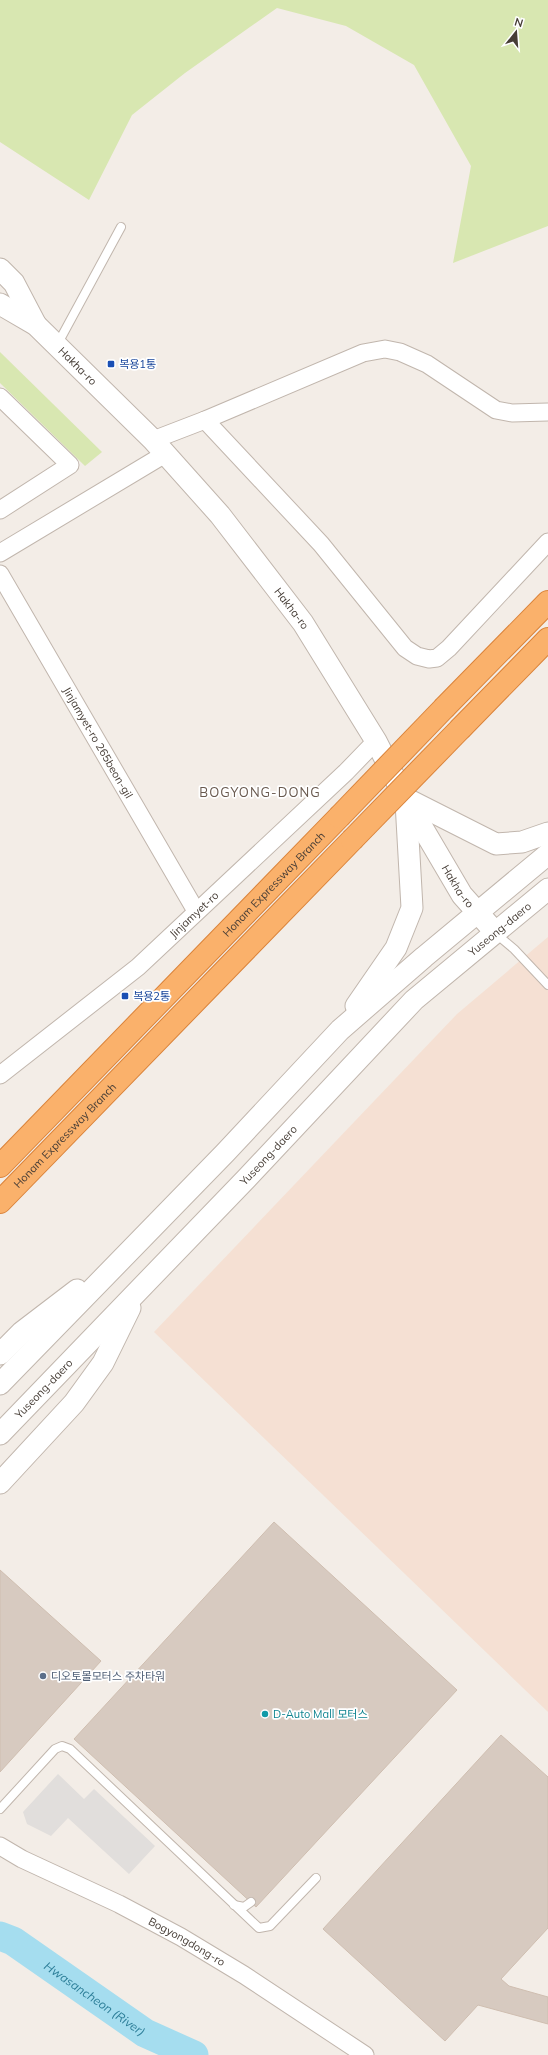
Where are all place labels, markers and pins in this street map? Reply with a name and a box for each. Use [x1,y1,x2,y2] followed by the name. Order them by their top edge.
[119,357,156,371] place label: 복용1통
[106,359,116,369] marker: 복용1통
[133,989,170,1003] place label: 복용2통
[120,991,130,1001] marker: 복용2통
[51,1669,165,1683] place label: 디오토몰모터스 주차타워
[38,1671,48,1681] marker: 디오토몰모터스 주차타워
[273,1707,368,1721] place label: D-Auto Mall 모터스
[260,1709,270,1719] marker: D-Auto Mall 모터스

